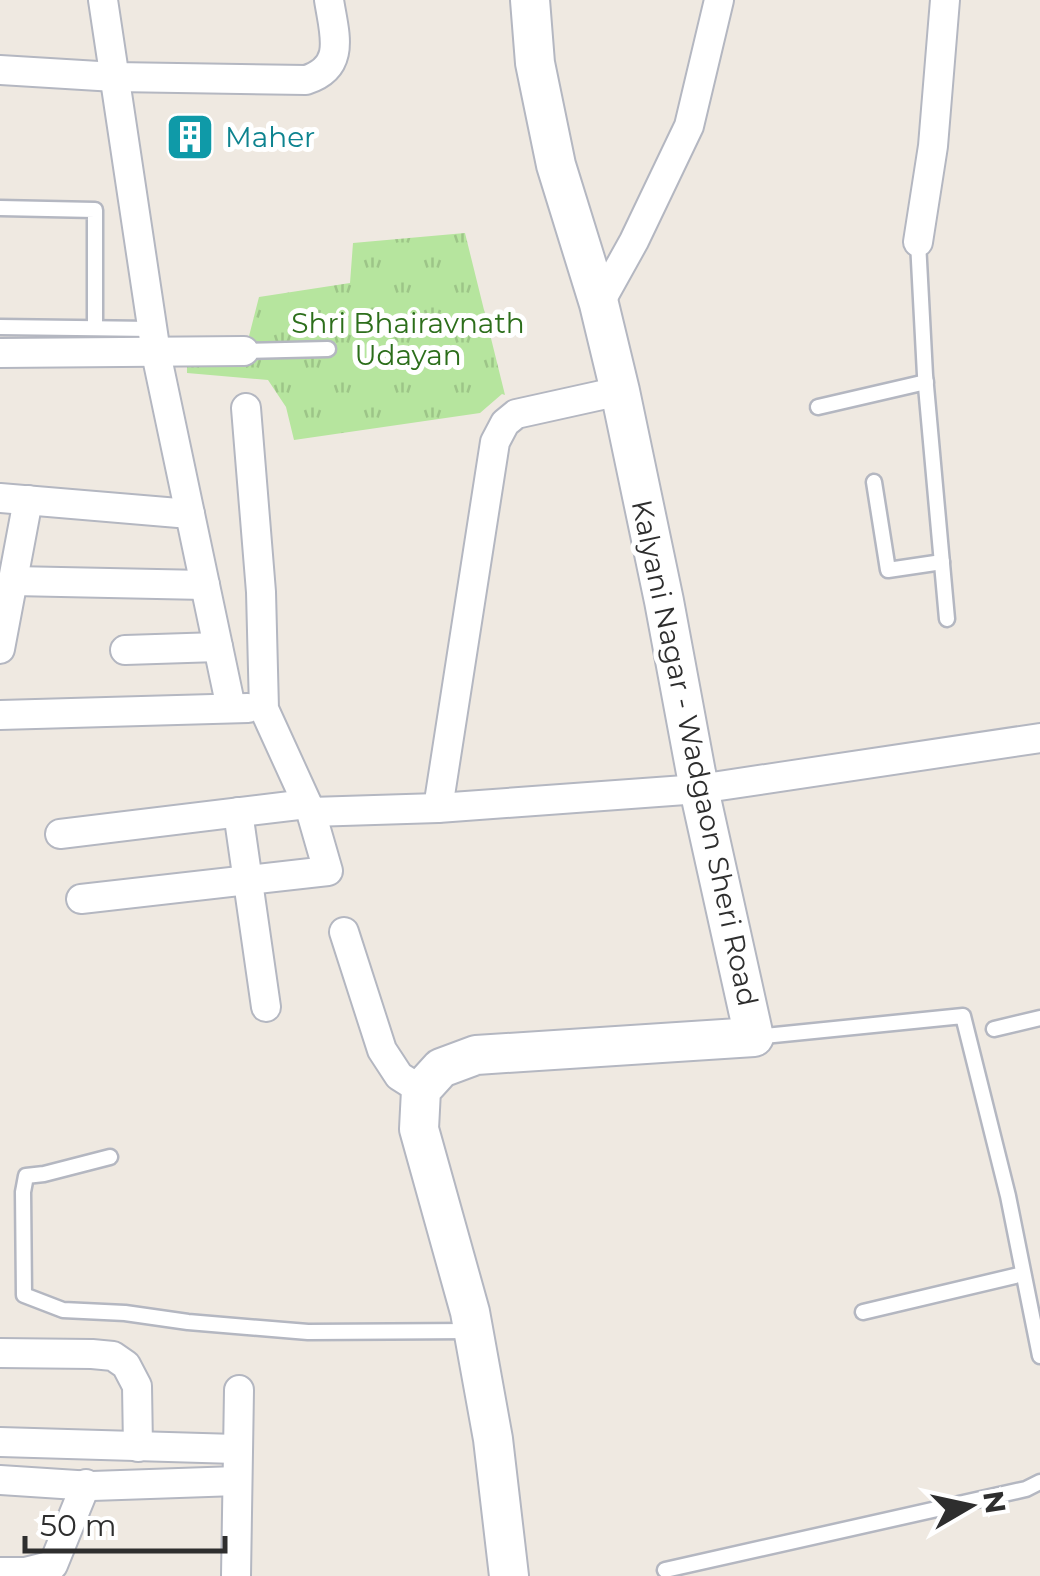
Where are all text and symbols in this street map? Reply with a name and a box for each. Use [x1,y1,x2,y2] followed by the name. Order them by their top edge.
[164,111,216,163] building icon: Maher
[225,120,315,154] place label: Maher
[291,306,525,372] park label: Shri Bhairavnath Udayan
[625,497,765,1009] street label: Kalyani Nagar - Wadgaon Sheri Road
[920,1456,1020,1556] north arrow
[976,1488,1013,1516] text: N
[25,1491,225,1553] scale bar
[40,1507,117,1544] text: 50 m

